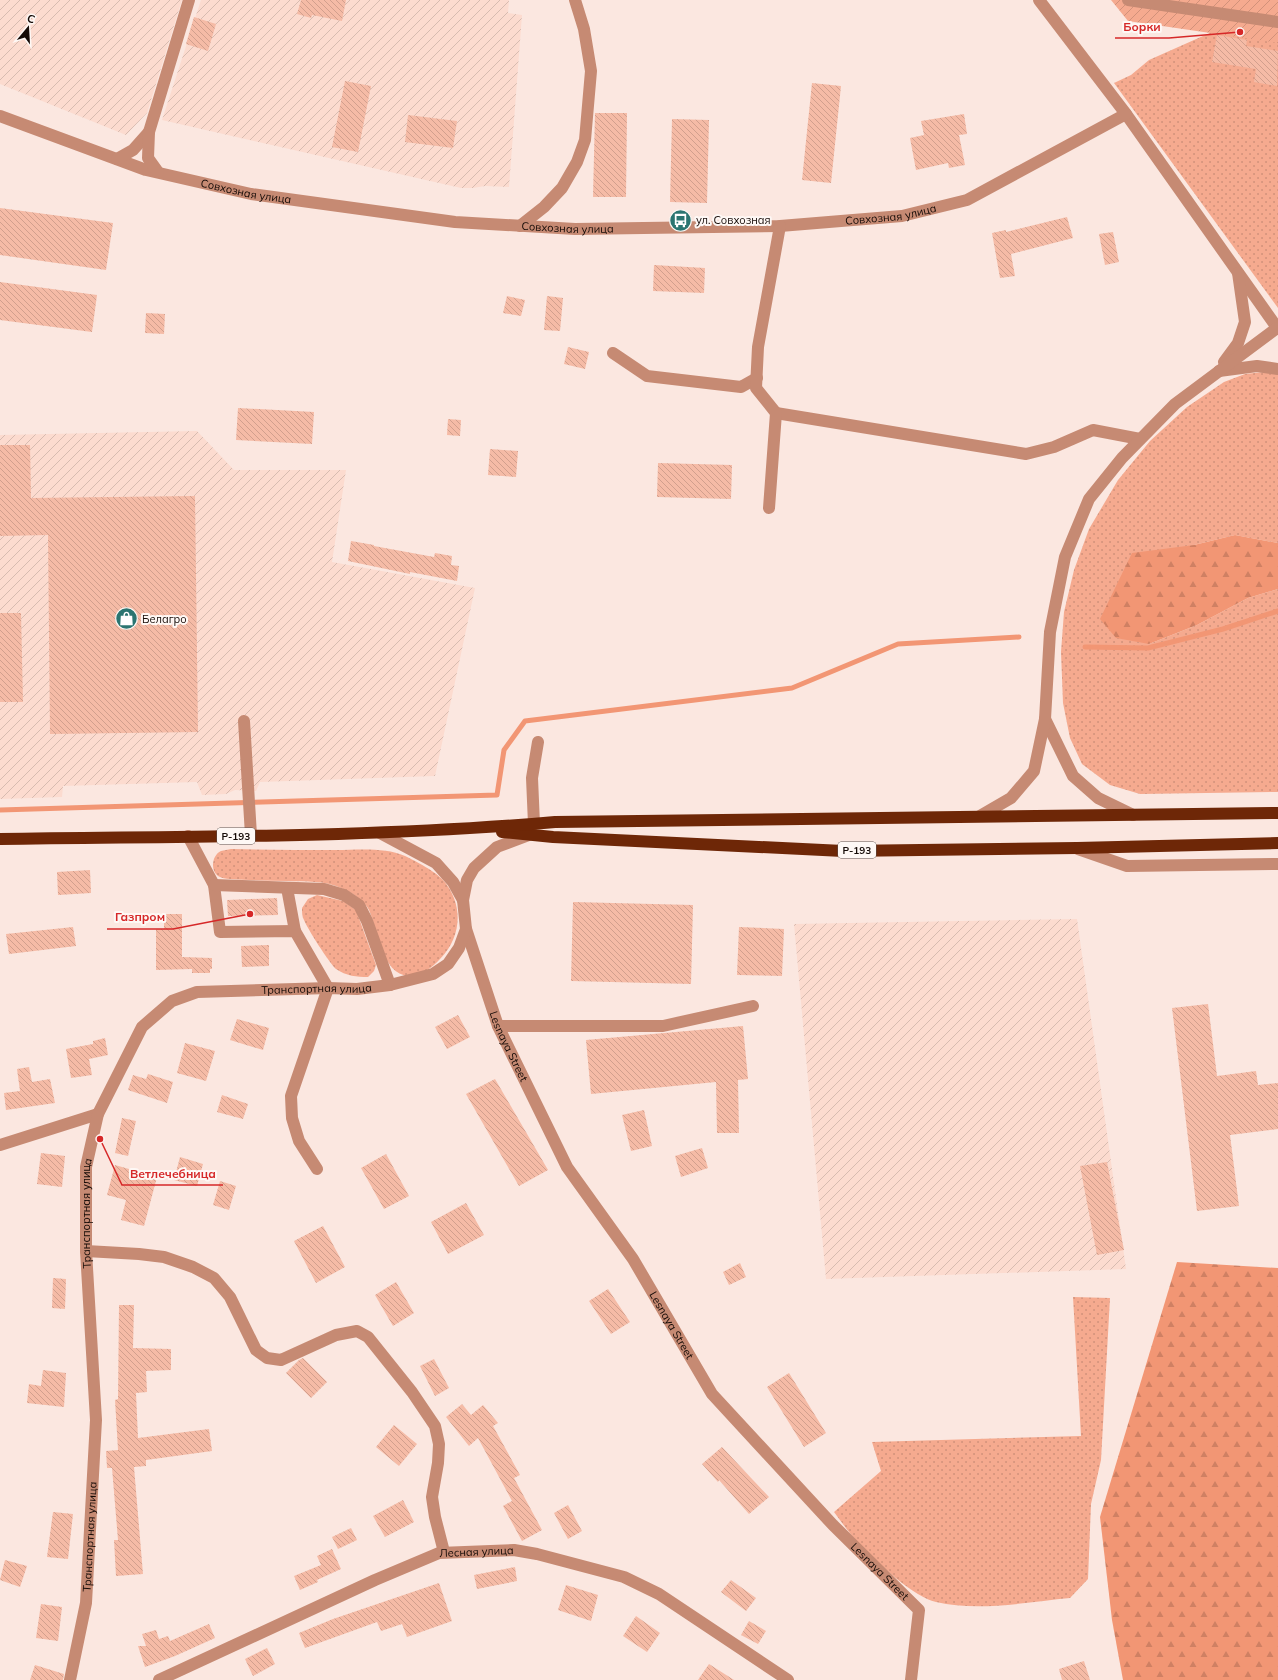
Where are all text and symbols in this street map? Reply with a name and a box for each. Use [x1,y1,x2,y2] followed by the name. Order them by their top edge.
[8,8,48,48] north arrow
[25,11,37,26] text: С
[1115,14,1169,38] callout: Борки
[1123,19,1161,34] text: Борки
[199,176,292,206] street label: Совхозная улица
[845,201,938,228] street label: Совхозная улица
[668,207,694,233] bus stop icon: ул. Совхозная
[696,213,771,227] place label: ул. Совхозная
[521,219,614,236] street label: Совхозная улица
[114,606,140,632] shop icon: Белагро
[142,612,187,626] place label: Белагро
[217,828,255,844] road number: Р-193
[838,842,876,858] road number: Р-193
[107,905,173,929] callout: Газпром
[115,909,165,924] text: Газпром
[261,980,373,997] street label: Транспортная улица
[487,1009,531,1084] street label: Lesnaya Street
[79,1157,95,1269] street label: Транспортная улица
[122,1161,223,1185] callout: Ветлечебница
[130,1166,216,1181] text: Ветлечебница
[646,1289,697,1362] street label: Lesnaya Street
[80,1481,100,1592] street label: Транспортная улица
[848,1540,912,1603] street label: Lesnaya Street
[439,1543,514,1560] street label: Лесная улица

